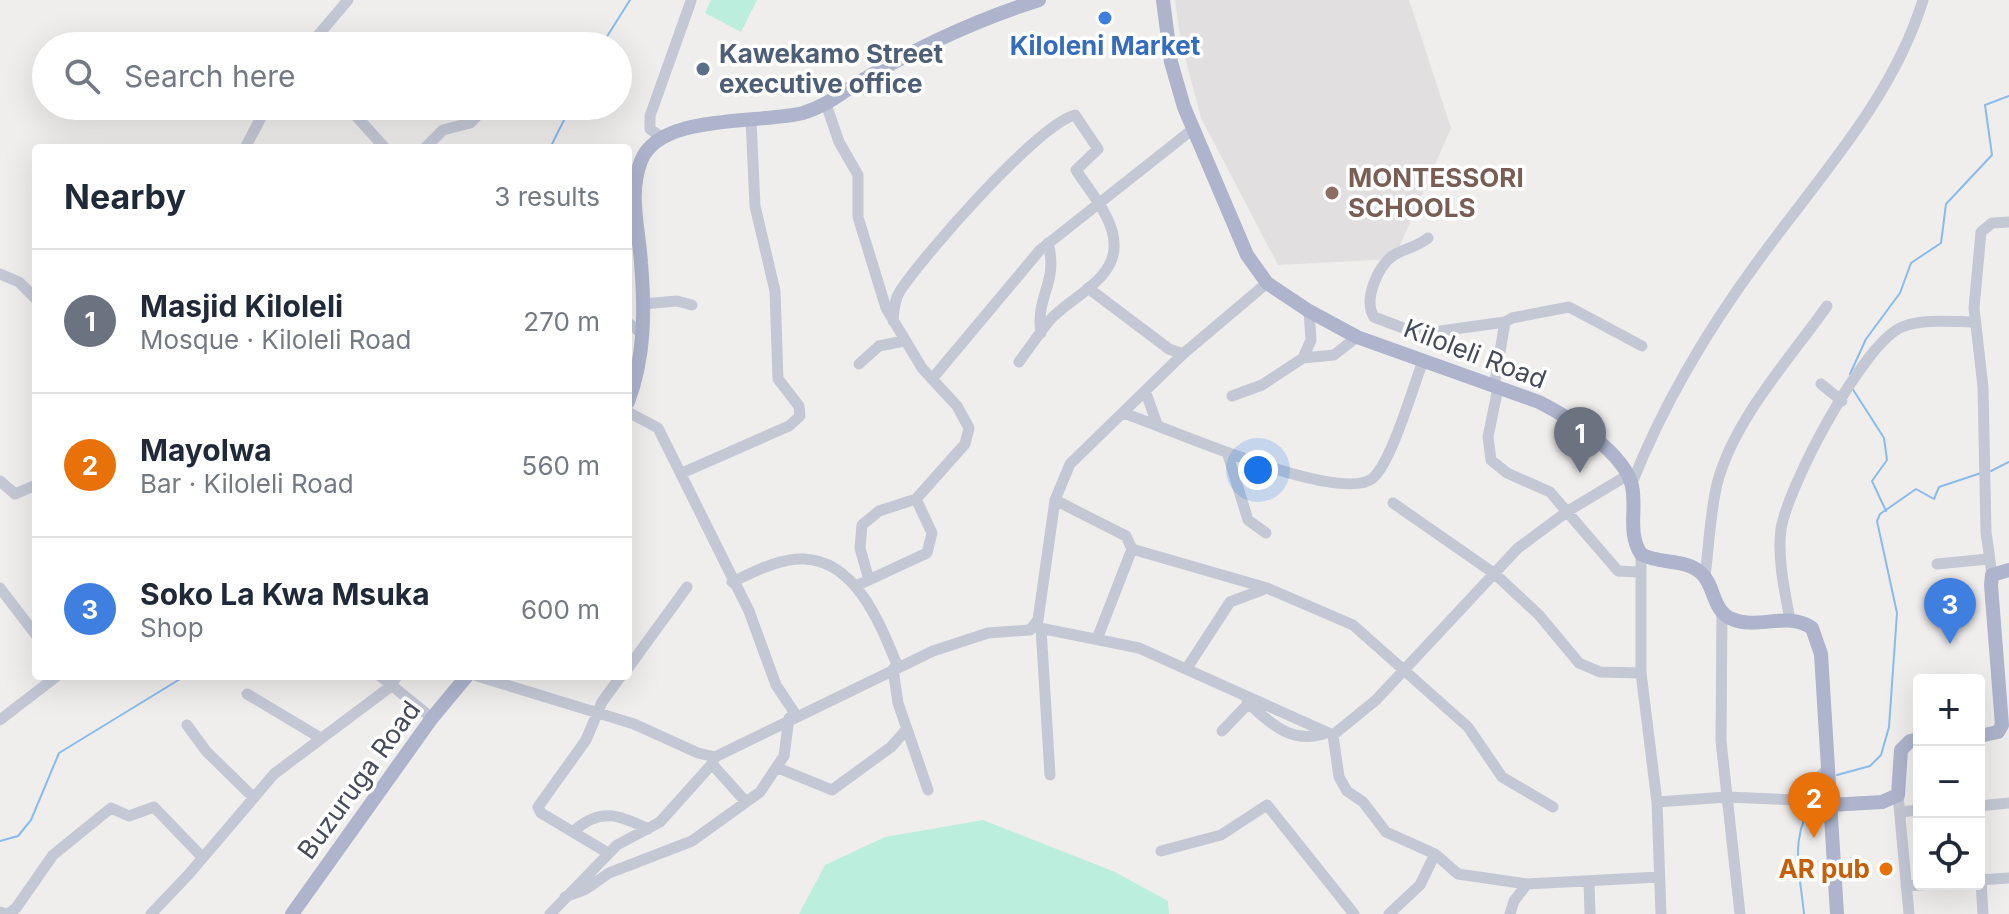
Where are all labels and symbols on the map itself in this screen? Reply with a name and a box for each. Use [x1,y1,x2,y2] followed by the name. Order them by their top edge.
[1096,9,1114,27] marker: Kiloleni Market
[1010,30,1201,61] place label: Kiloleni Market
[719,38,944,99] place label: Kawekamo Street executive office
[694,60,712,78] marker: Kawekamo Street executive office
[1348,162,1524,223] place label: MONTESSORI SCHOOLS
[1323,184,1341,202] marker: MONTESSORI SCHOOLS
[1400,312,1551,395] street label: Kiloleli Road
[1554,407,1606,473] pin: 1
[1238,450,1278,490] your location
[1924,578,1976,644] pin: 3
[291,695,426,865] street label: Buzuruga Road
[1788,772,1840,838] pin: 2
[1778,853,1870,884] place label: AR pub
[1877,860,1895,878] marker: AR pub

